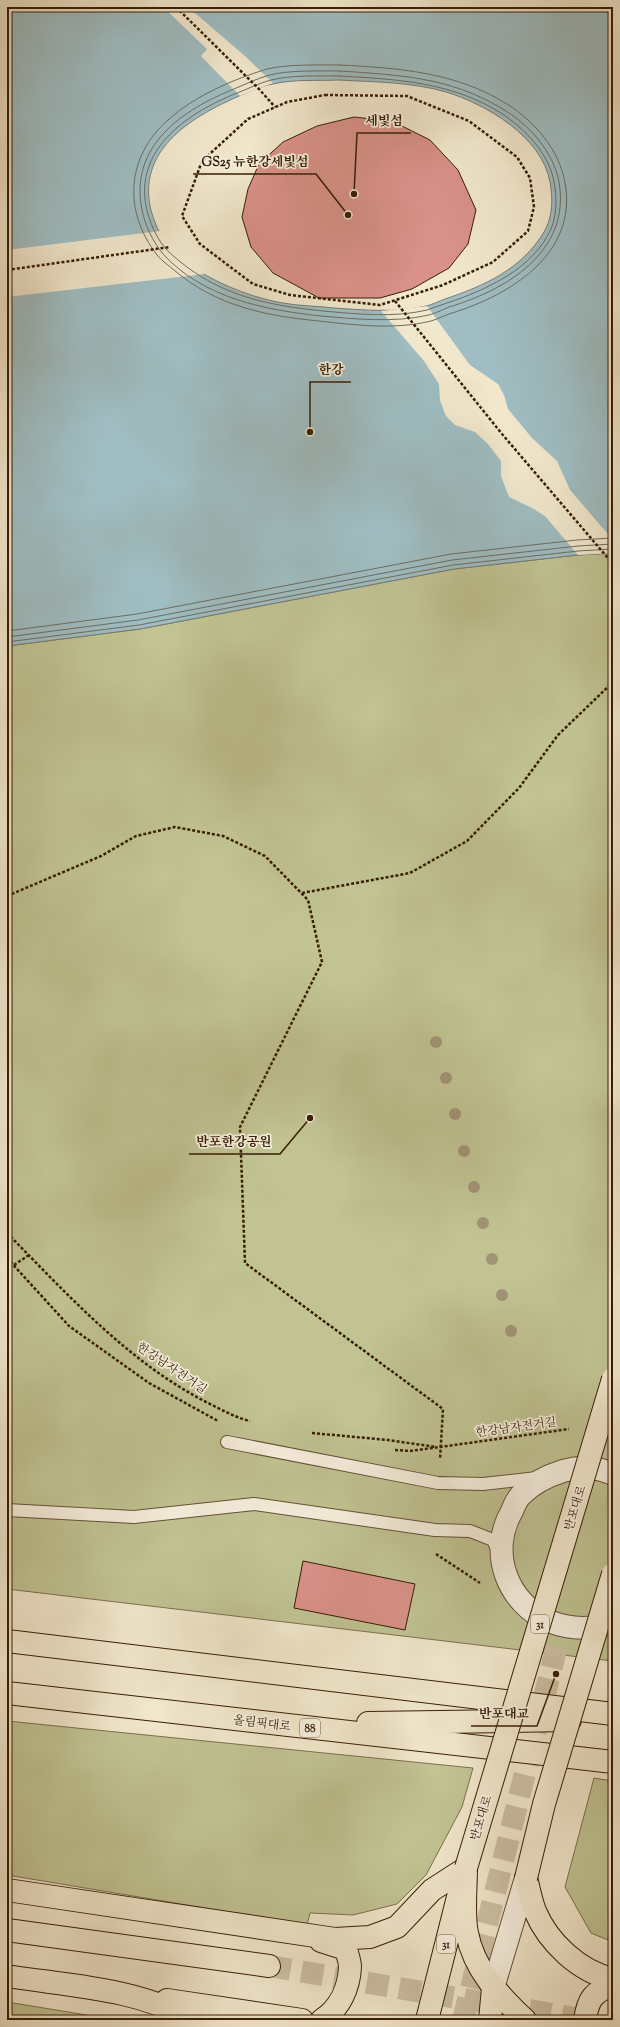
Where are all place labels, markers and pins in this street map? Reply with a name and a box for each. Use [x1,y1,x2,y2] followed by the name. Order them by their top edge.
[357,108,411,133] callout: 세빛섬
[193,149,316,174] callout: GS25 뉴한강세빛섬
[310,357,351,382] callout: 한강
[189,1129,280,1154] callout: 반포한강공원
[471,1701,537,1726] callout: 반포대교

